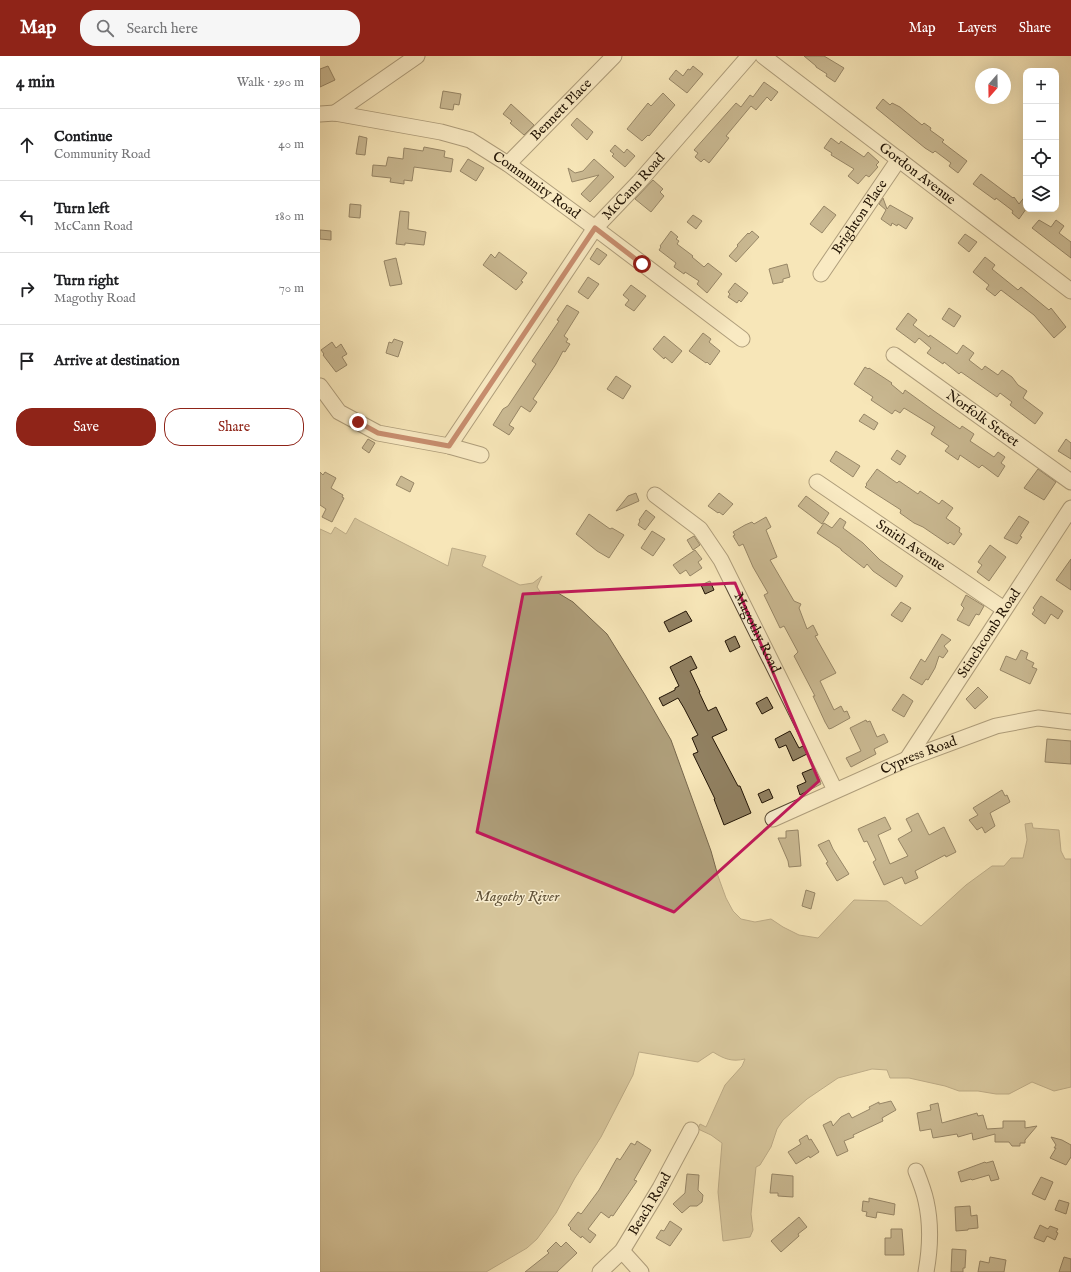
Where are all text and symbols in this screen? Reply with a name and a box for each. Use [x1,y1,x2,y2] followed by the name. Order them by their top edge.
[80,10,360,46] search box
[20,16,56,40] text: Map
[94,17,116,39] icon: search
[126,19,198,38] text: Search here
[909,19,936,37] text: Map
[958,19,997,37] text: Layers
[1019,19,1051,37] text: Share
[975,68,1011,104] north arrow
[1023,68,1059,212] map controls
[1023,68,1059,104] button: +
[16,72,55,93] text: 4 min
[237,74,304,91] text: Walk · 290 m
[527,74,596,145] street label: Bennett Place
[1023,104,1059,140] button: −
[54,127,112,146] text: Continue
[16,134,38,156] icon: ahead
[278,136,304,153] text: 40 m
[875,139,960,209] street label: Gordon Avenue
[1023,140,1059,176] button: locate
[54,146,150,163] text: Community Road
[489,147,584,223] street label: Community Road
[598,149,669,224] street label: McCann Road
[828,176,892,258] street label: Brighton Place
[1023,176,1059,212] button: layers
[54,199,110,218] text: Turn left
[16,206,38,228] icon: left
[275,208,304,225] text: 180 m
[54,218,133,235] text: McCann Road
[633,255,651,273] route start
[54,271,119,290] text: Turn right
[16,278,38,300] icon: right
[279,280,304,297] text: 70 m
[54,290,136,307] text: Magothy Road
[16,350,38,372] icon: arrive
[54,351,180,370] text: Arrive at destination
[942,386,1023,451] street label: Norfolk Street
[16,408,156,446] button: Save
[164,408,304,446] button: Share
[349,413,367,431] route end
[872,516,949,576] street label: Smith Avenue
[953,585,1025,682] street label: Stinchcomb Road
[729,589,785,677] street label: Magothy Road
[878,732,960,779] street label: Cypress Road
[475,887,560,907] water label: Magothy River
[624,1169,676,1239] street label: Beach Road

